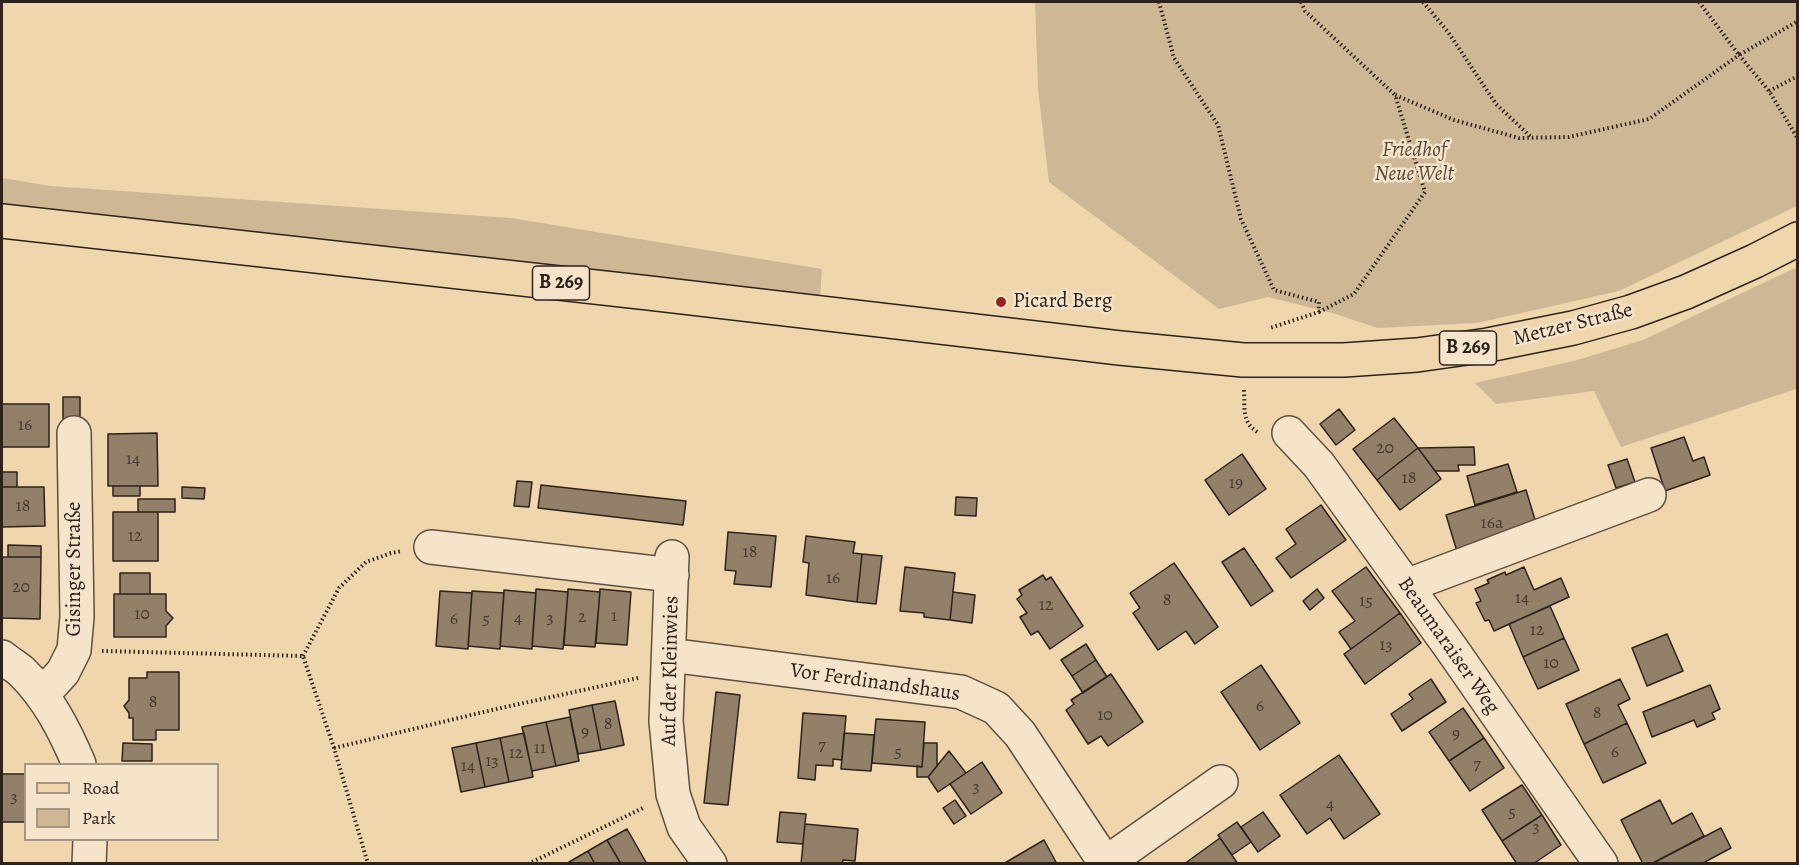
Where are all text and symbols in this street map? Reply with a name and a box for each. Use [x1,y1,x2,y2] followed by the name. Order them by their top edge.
[1375,138,1453,188] park label: Friedhof Neue Welt
[532,266,590,300] road number: B 269
[1013,289,1112,315] place label: Picard Berg
[994,295,1008,309] marker: Picard Berg
[1511,298,1635,352] street label: Metzer Straße
[1440,331,1496,365] road number: B 269
[18,415,32,437] house number: 16
[1376,438,1394,460] house number: 20
[126,449,140,471] house number: 14
[1402,468,1416,490] house number: 18
[1229,473,1243,495] house number: 19
[16,496,30,518] house number: 18
[62,501,88,637] street label: Gisinger Straße
[1481,513,1503,535] house number: 16a
[128,526,142,548] house number: 12
[743,542,757,564] house number: 18
[826,568,840,590] house number: 16
[1391,573,1505,719] street label: Beaumaraiser Weg
[12,577,30,599] house number: 20
[1515,588,1529,610] house number: 14
[1163,590,1171,612] house number: 8
[1359,591,1373,613] house number: 15
[1039,595,1053,617] house number: 12
[657,596,685,746] street label: Auf der Kleinwies
[134,604,150,626] house number: 10
[611,606,617,628] house number: 1
[578,607,586,629] house number: 2
[514,608,522,630] house number: 4
[546,608,554,630] house number: 3
[450,609,458,631] house number: 6
[482,609,490,631] house number: 5
[1530,620,1544,642] house number: 12
[1379,635,1393,657] house number: 13
[1543,653,1559,675] house number: 10
[788,659,962,707] street label: Vor Ferdinandshaus
[149,692,157,714] house number: 8
[1256,696,1264,718] house number: 6
[1593,703,1601,725] house number: 8
[1097,705,1113,727] house number: 10
[604,714,612,736] house number: 8
[581,722,589,744] house number: 9
[1452,724,1460,746] house number: 9
[818,735,826,757] house number: 7
[534,738,546,760] house number: 11
[894,742,902,764] house number: 5
[1611,742,1619,764] house number: 6
[509,743,523,765] house number: 12
[485,751,499,773] house number: 13
[1473,754,1481,776] house number: 7
[461,756,475,778] house number: 14
[24,763,219,841] legend
[82,776,119,800] text: Road
[972,777,980,799] house number: 3
[10,787,18,809] house number: 3
[1326,794,1334,816] house number: 4
[1508,802,1516,824] house number: 5
[82,806,116,830] text: Park
[1532,817,1540,839] house number: 3

